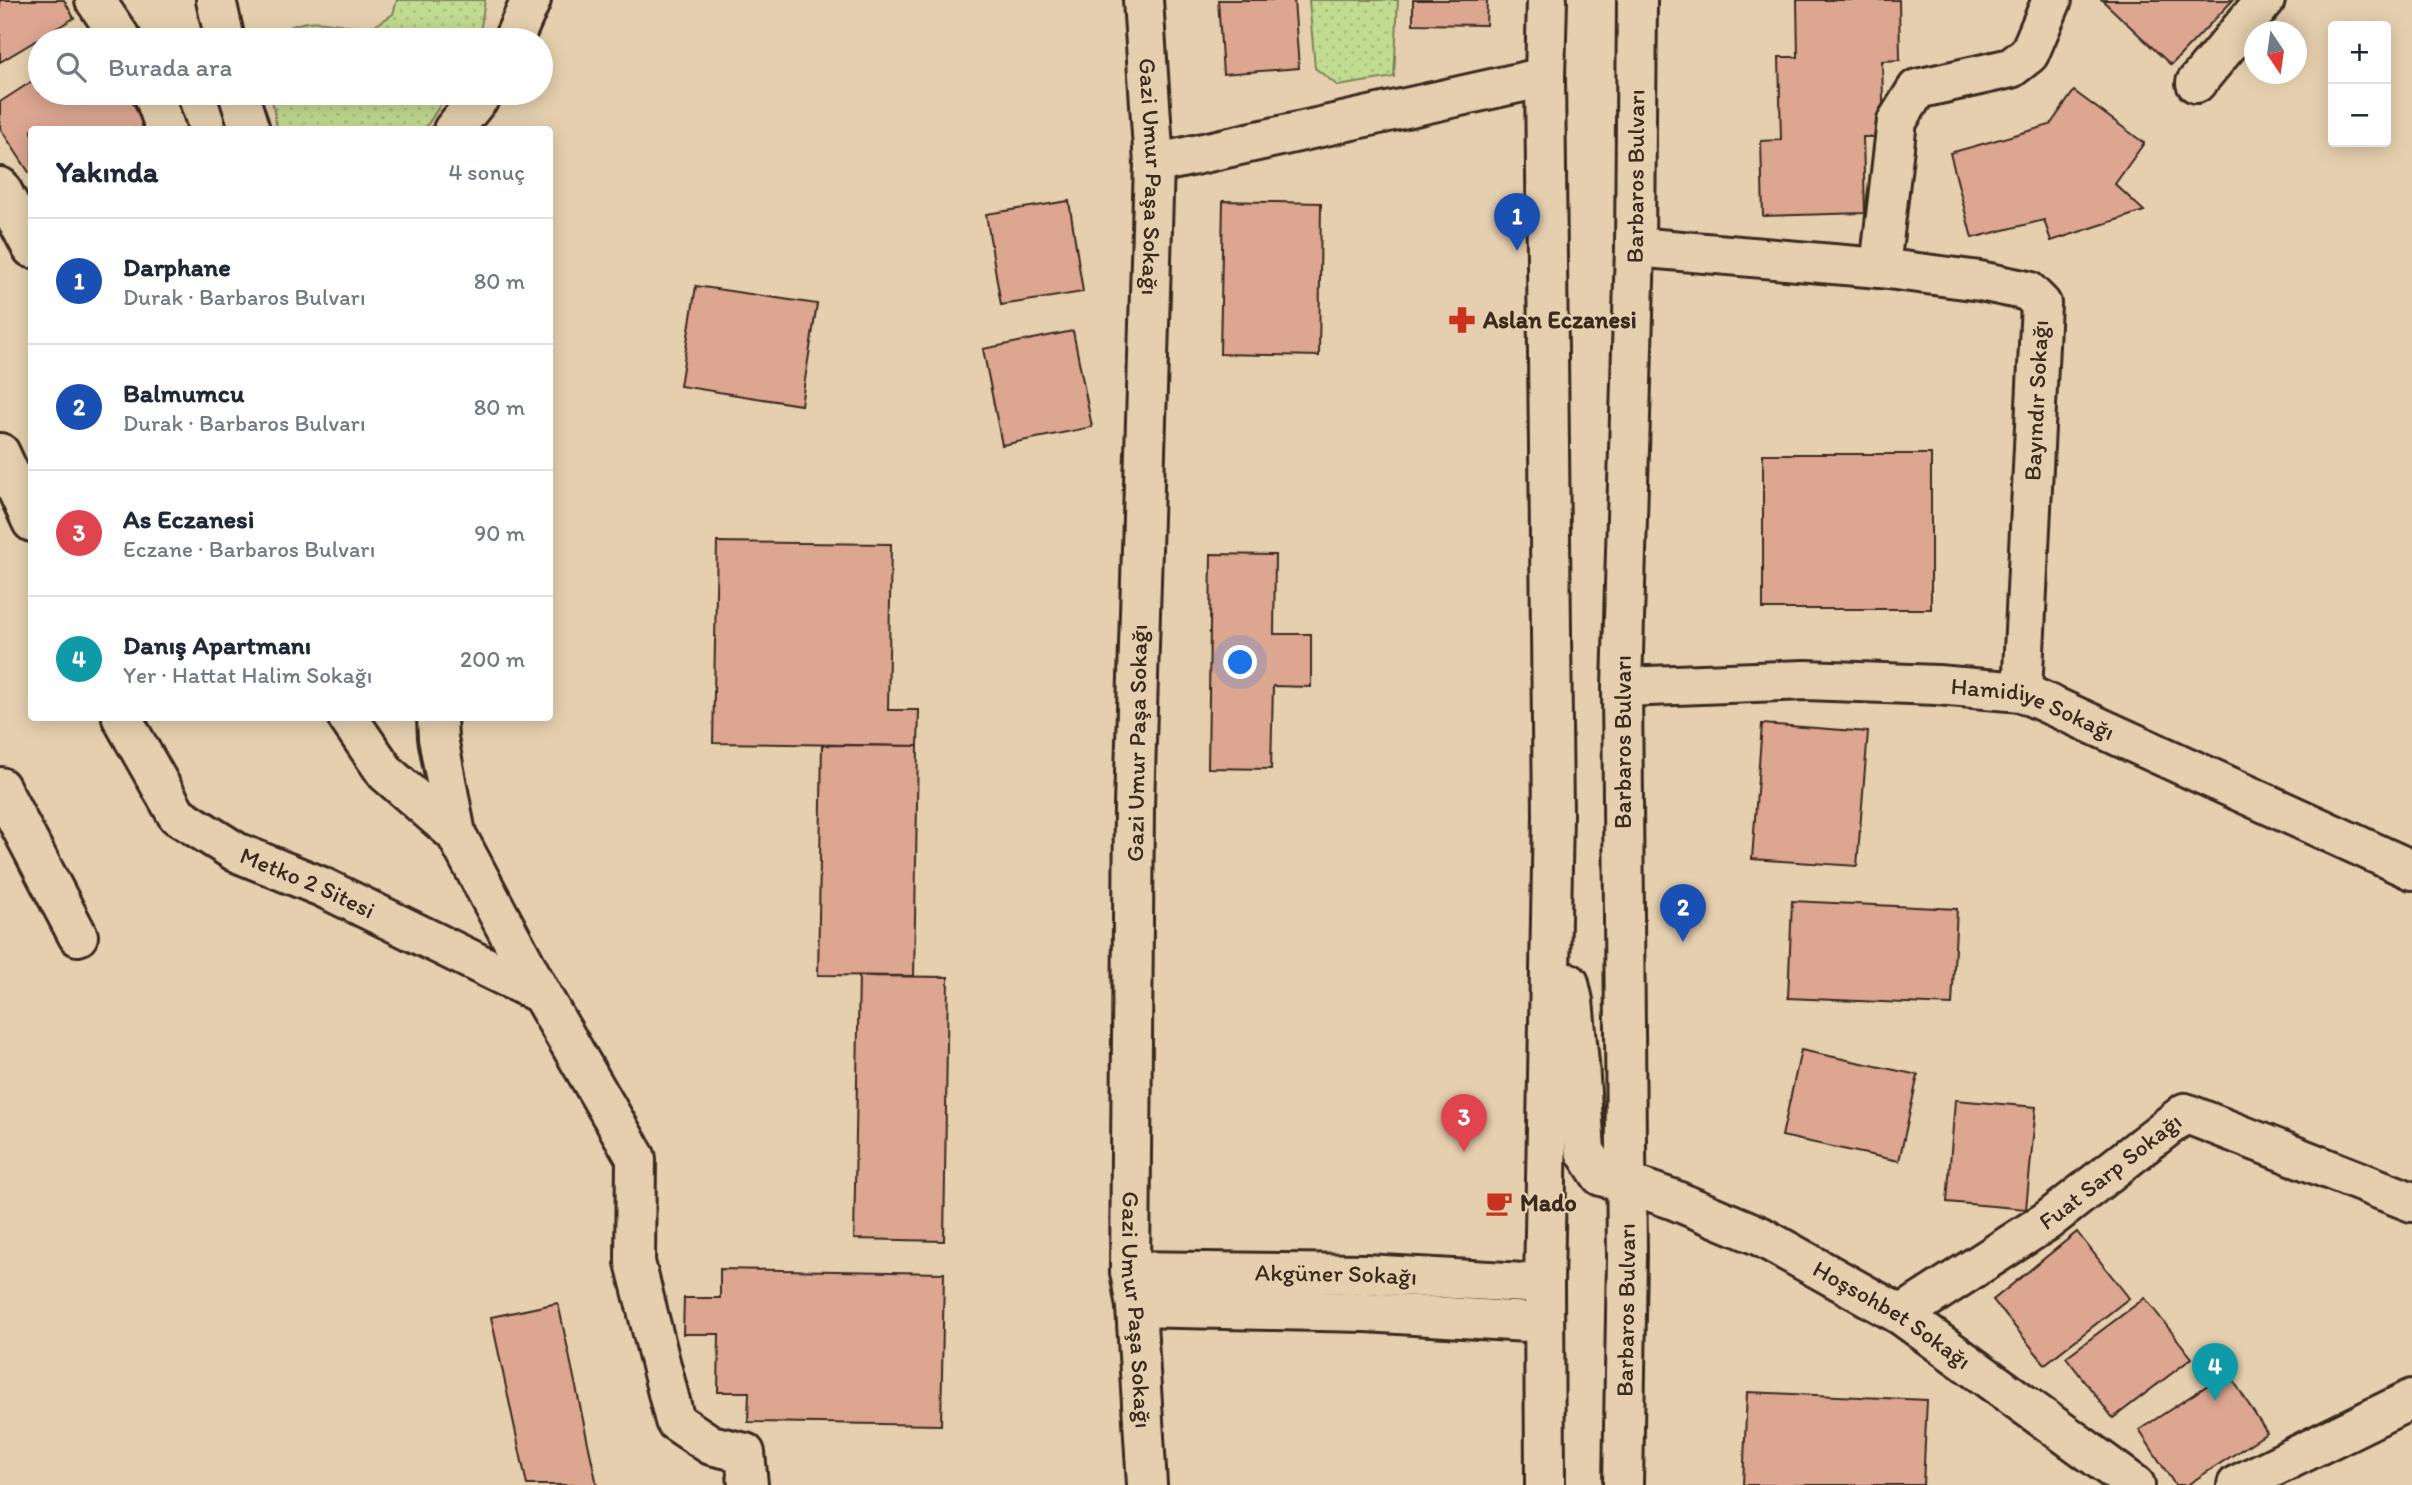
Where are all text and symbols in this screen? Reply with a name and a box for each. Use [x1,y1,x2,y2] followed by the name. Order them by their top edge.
[2244,21,2307,84] north arrow
[2328,21,2391,147] map controls
[2328,21,2391,84] button: +
[28,28,553,105] search box
[52,48,90,86] icon: search
[108,51,232,83] text: Burada ara
[1133,57,1169,296] street label: Gazi Umur Paşa Sokağı
[2328,84,2391,147] button: −
[1620,89,1650,264] street label: Barbaros Bulvarı
[56,153,158,190] text: Yakında
[448,158,525,186] text: 4 sonuç
[1494,193,1540,251] pin: 1
[123,251,231,283] text: Darphane
[74,267,84,295] text: 1
[474,267,525,295] text: 80 m
[123,283,366,311] text: Durak · Barbaros Bulvarı
[1447,305,1477,335] pharmacy icon: Aslan Eczanesi
[1482,305,1637,334] place label: Aslan Eczanesi
[2017,319,2054,481] street label: Bayındır Sokağı
[123,377,244,409] text: Balmumcu
[73,393,85,421] text: 2
[474,393,525,421] text: 80 m
[123,409,366,437] text: Durak · Barbaros Bulvarı
[123,503,254,535] text: As Eczanesi
[73,519,85,547] text: 3
[474,519,525,547] text: 90 m
[123,535,375,563] text: Eczane · Barbaros Bulvarı
[1120,624,1153,862] street label: Gazi Umur Paşa Sokağı
[123,629,311,661] text: Danış Apartmanı
[72,645,86,673] text: 4
[460,645,525,673] text: 200 m
[1223,645,1257,679] your location
[1608,655,1637,829] street label: Barbaros Bulvarı
[123,661,372,689] text: Yer · Hattat Halim Sokağı
[1950,671,2120,746] street label: Hamidiye Sokağı
[236,840,380,925] street label: Metko 2 Sitesi
[1660,884,1706,942] pin: 2
[1441,1094,1487,1152] pin: 3
[2034,1106,2187,1236] street label: Fuat Sarp Sokağı
[1484,1188,1514,1218] cafe icon: Mado
[1520,1188,1577,1217] place label: Mado
[1116,1191,1158,1429] street label: Gazi Umur Paşa Sokağı
[1610,1223,1641,1397] street label: Barbaros Bulvarı
[1808,1254,1977,1375] street label: Hoşsohbet Sokağı
[1255,1258,1418,1291] street label: Akgüner Sokağı
[2192,1343,2238,1401] pin: 4

